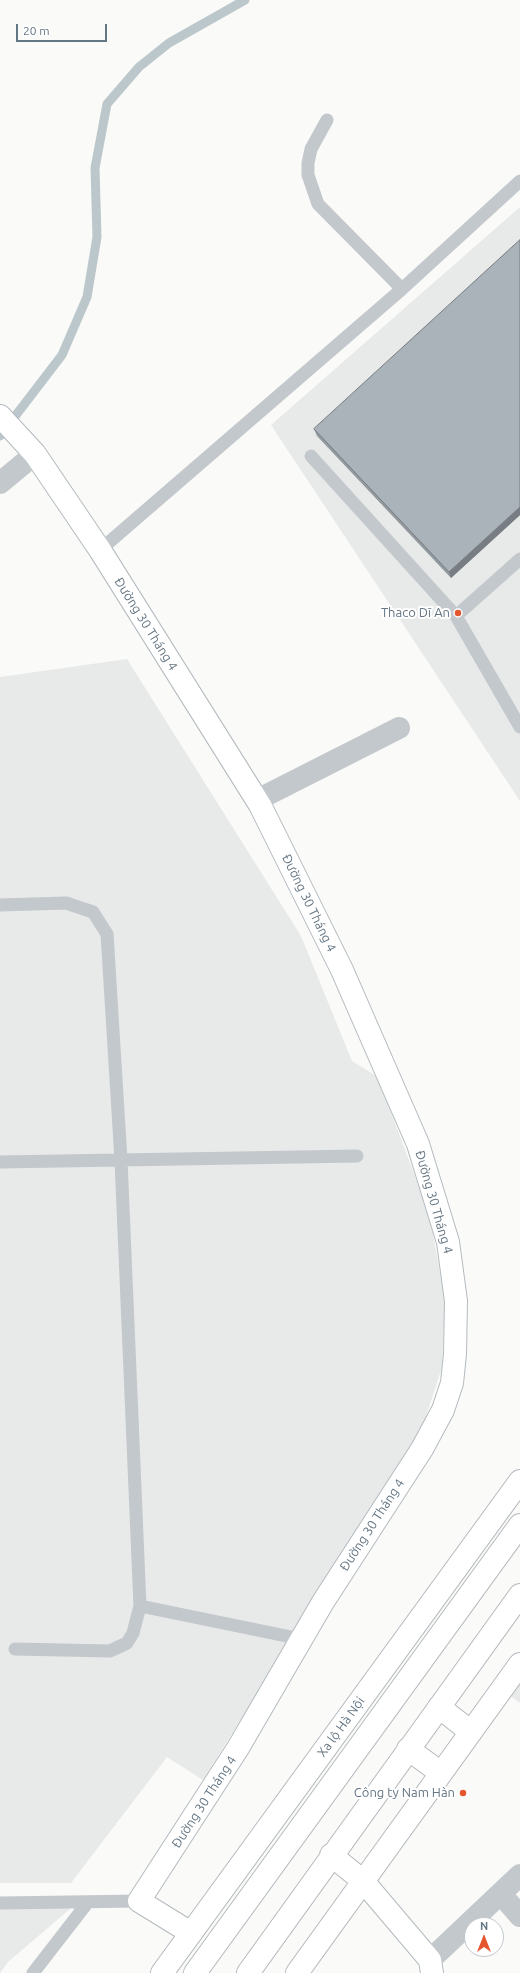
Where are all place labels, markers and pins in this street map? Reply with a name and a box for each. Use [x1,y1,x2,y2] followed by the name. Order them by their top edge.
[381,605,450,621] place label: Thaco Dĩ An
[453,608,463,618] marker: Thaco Dĩ An
[354,1785,455,1801] place label: Công ty Nam Hàn
[458,1788,468,1798] marker: Công ty Nam Hàn

